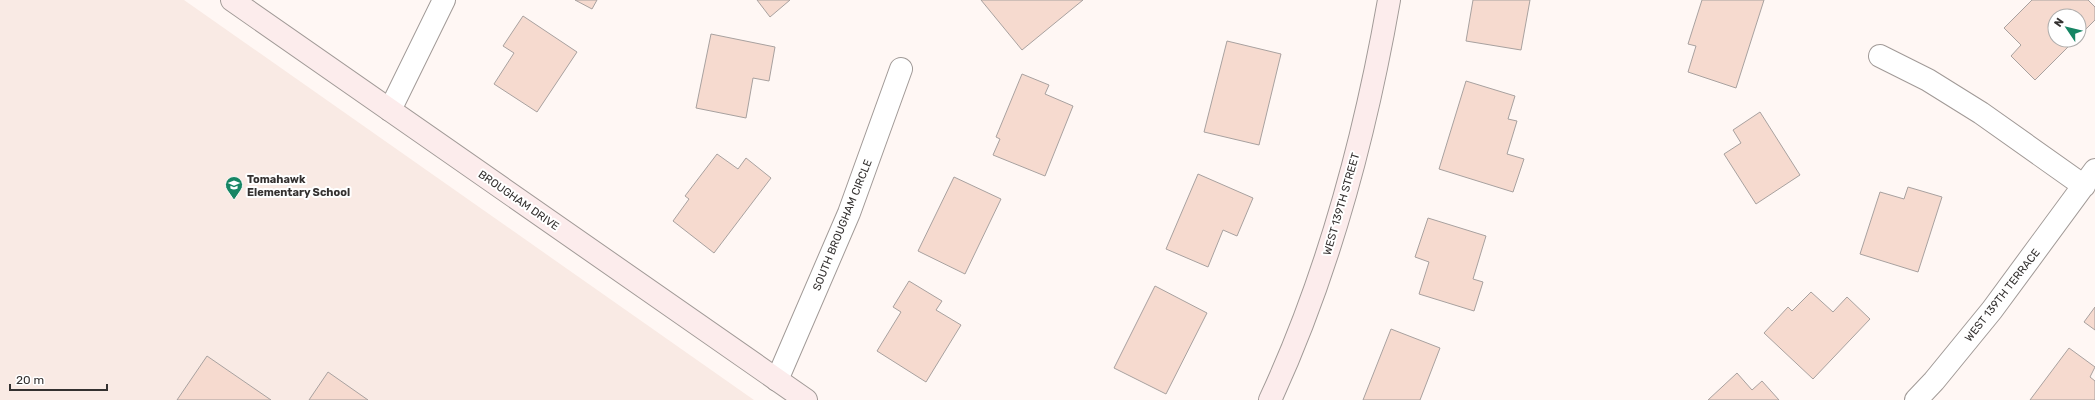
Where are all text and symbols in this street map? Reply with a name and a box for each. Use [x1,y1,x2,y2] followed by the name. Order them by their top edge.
[2047,8,2087,48] north arrow
[2052,16,2067,30] text: N
[1321,151,1362,257] street label: WEST 139TH STREET
[810,157,875,293] street label: SOUTH BROUGHAM CIRCLE
[476,168,562,233] street label: BROUGHAM DRIVE
[247,173,350,199] place label: Tomahawk Elementary School
[224,175,244,200] school or university icon: Tomahawk Elementary School
[1962,246,2043,344] street label: WEST 139TH TERRACE
[10,366,107,392] scale bar
[16,373,44,387] text: 20 m

